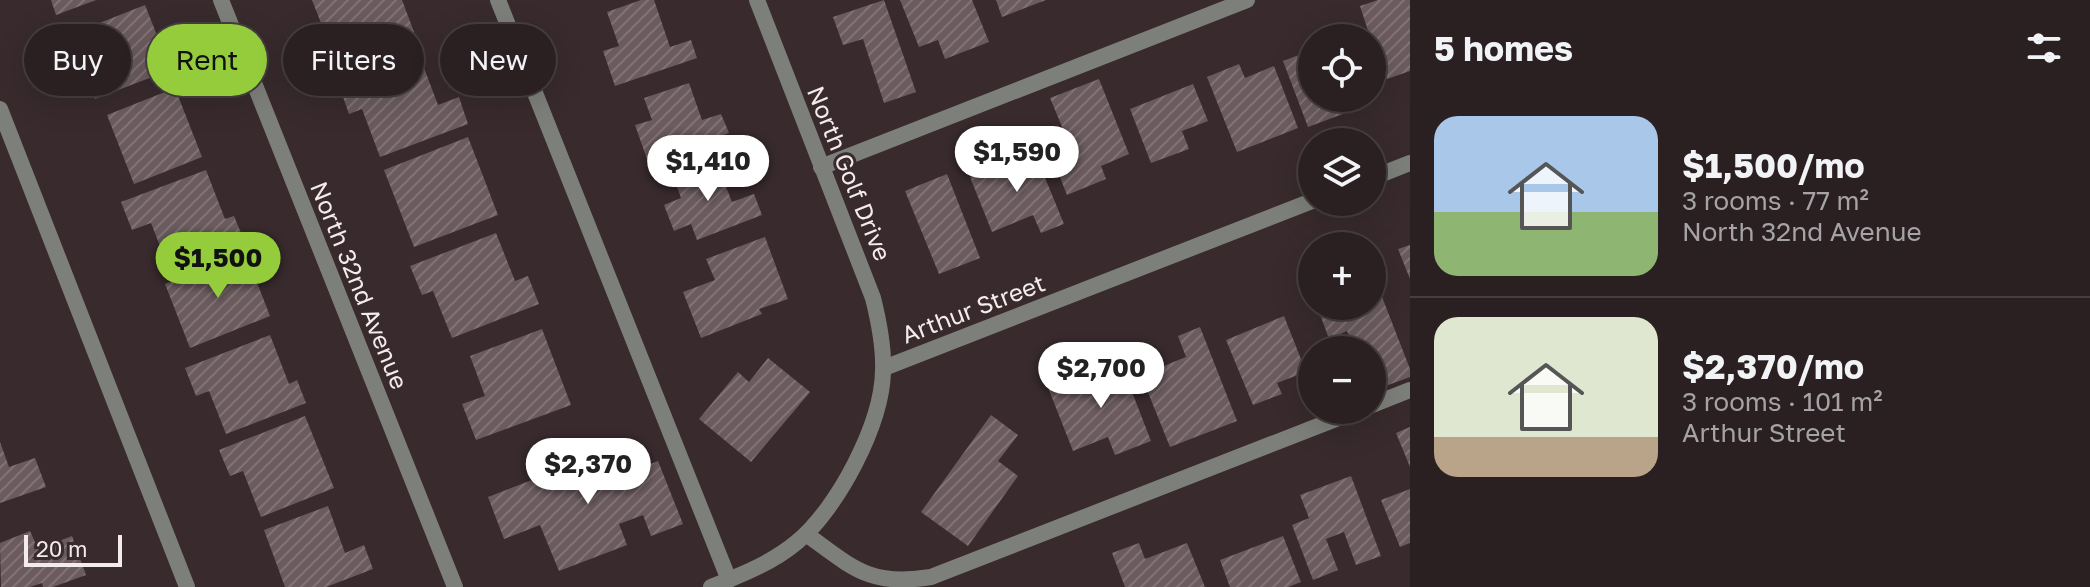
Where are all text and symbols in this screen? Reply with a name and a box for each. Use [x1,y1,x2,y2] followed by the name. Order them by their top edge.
[24,24,131,96] chip: Buy
[147,24,267,96] chip: Rent
[283,24,424,96] chip: Filters
[440,24,556,96] chip: New
[1298,24,1386,424] map controls
[1298,24,1386,112] button: locate
[2022,26,2066,70] icon: filters
[1434,28,1573,68] text: 5 homes
[802,82,898,264] street label: North Golf Drive
[952,126,1082,194] pin: $1,590
[1298,128,1386,216] button: layers
[643,135,773,203] pin: $1,410
[973,136,1061,167] text: $1,590
[665,145,751,176] text: $1,410
[1682,145,1865,185] text: $1,500/mo
[1498,148,1594,244] icon: home
[305,177,415,393] street label: North 32nd Avenue
[1682,185,1869,216] text: 3 rooms · 77 m²
[1682,216,1921,247] text: North 32nd Avenue
[153,232,283,300] pin: $1,500
[1298,232,1386,320] button: +
[174,242,262,273] text: $1,500
[897,267,1049,349] street label: Arthur Street
[1298,336,1386,424] button: −
[1036,342,1166,410] pin: $2,700
[1682,346,1864,386] text: $2,370/mo
[1498,349,1594,445] icon: home
[1056,352,1146,383] text: $2,700
[1682,386,1883,417] text: 3 rooms · 101 m²
[1682,417,1846,448] text: Arthur Street
[523,438,653,506] pin: $2,370
[544,448,632,479] text: $2,370
[24,531,122,567] scale bar
[36,535,87,562] text: 20 m

